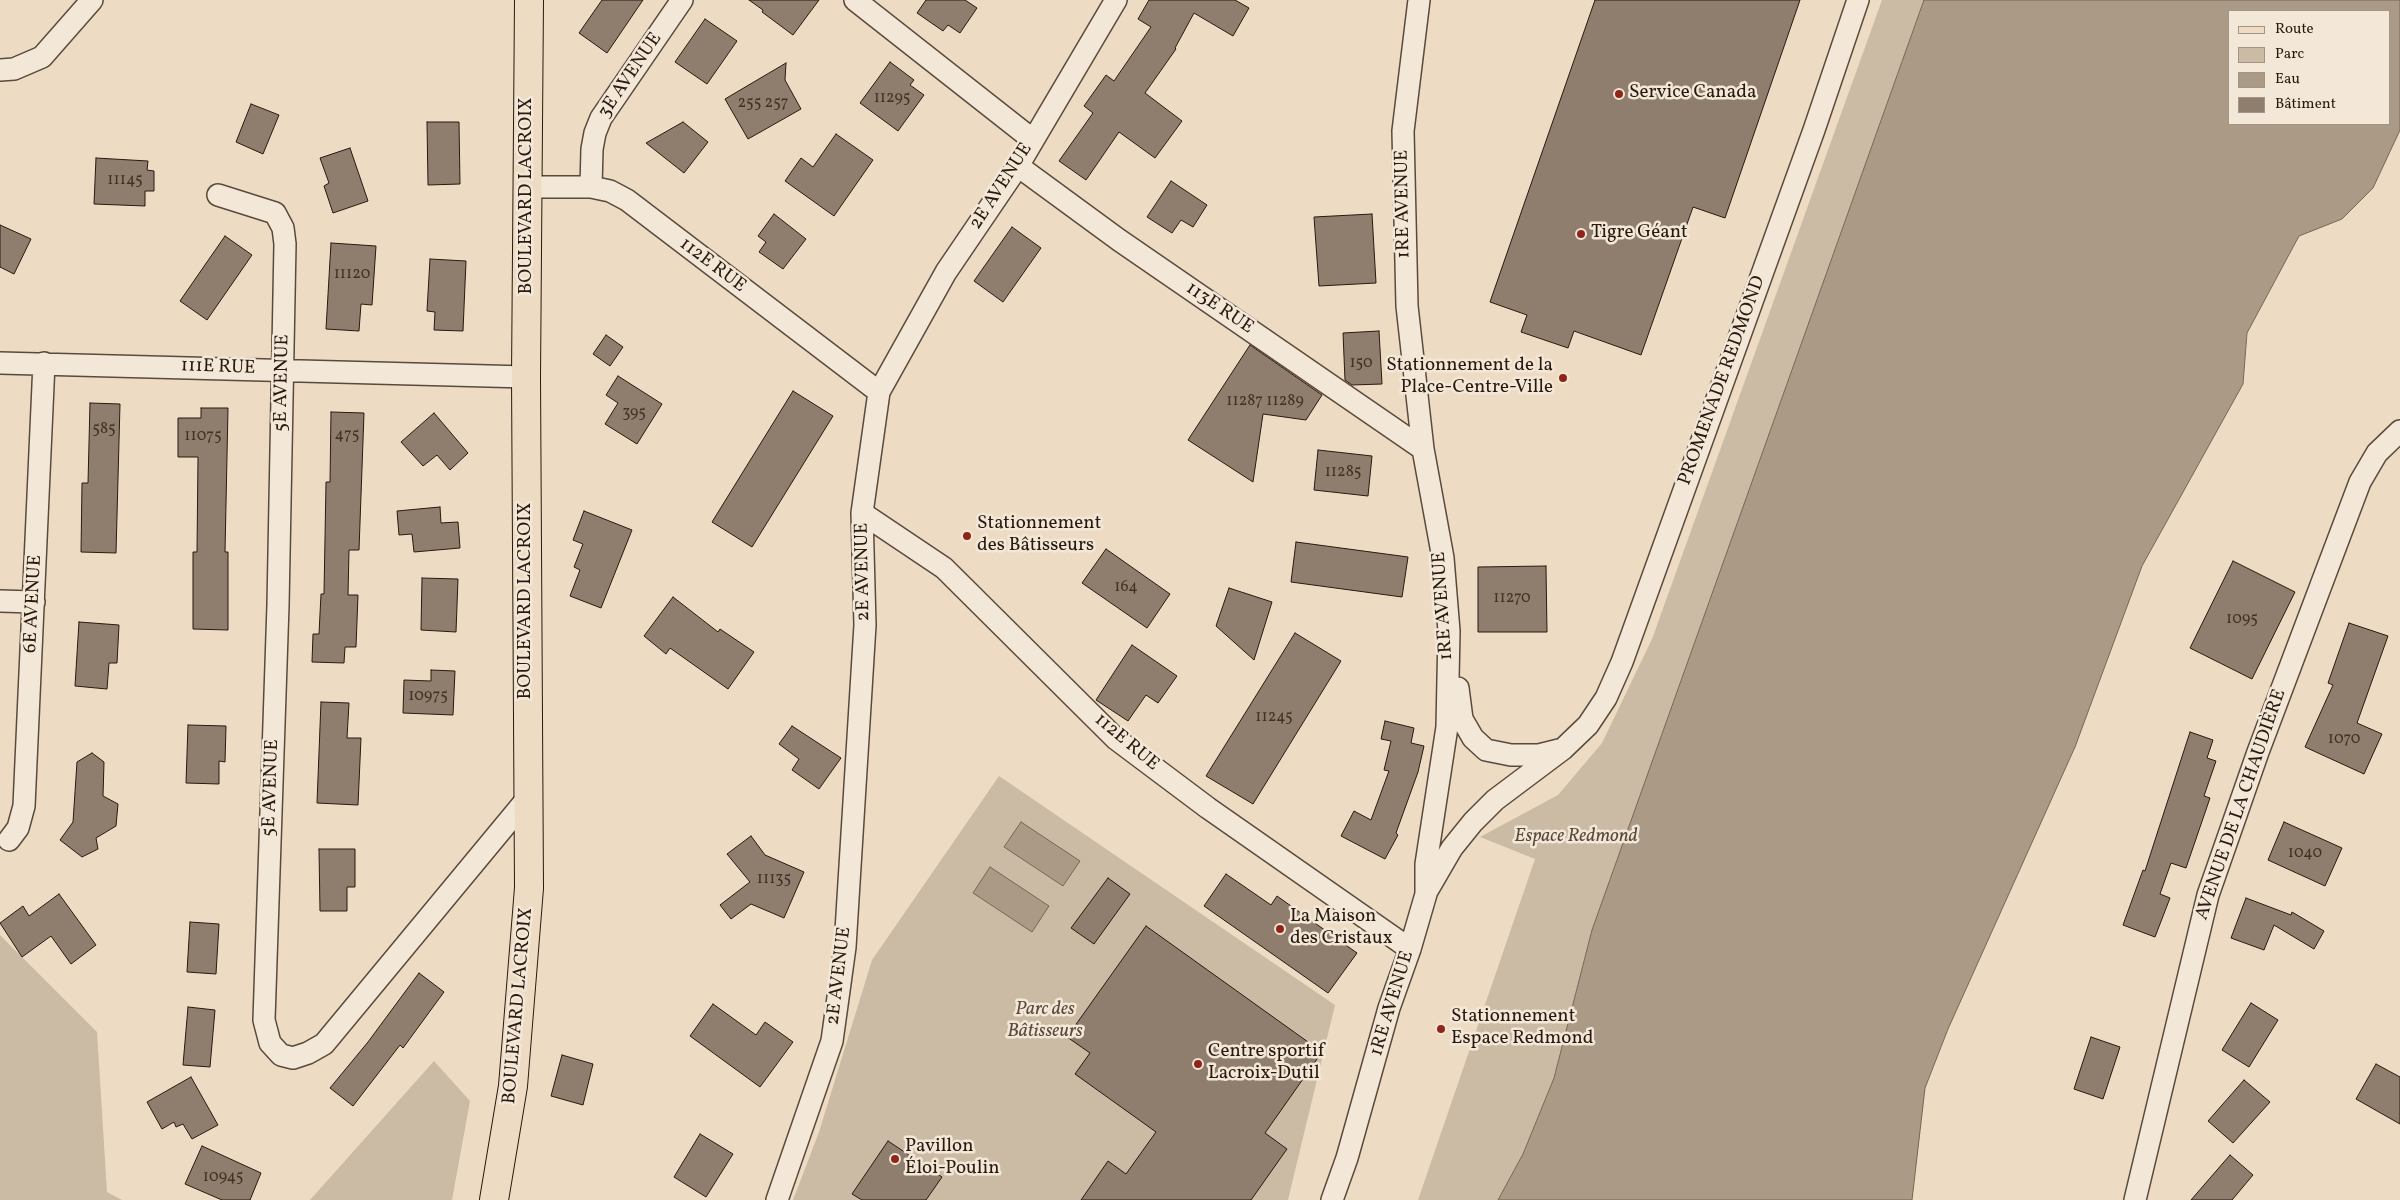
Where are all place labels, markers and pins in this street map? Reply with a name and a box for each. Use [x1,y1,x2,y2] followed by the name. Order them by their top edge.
[1629,83,1756,105] place label: Service Canada
[1613,88,1625,100] marker: Service Canada
[1591,223,1688,245] place label: Tigre Géant
[1575,228,1587,240] marker: Tigre Géant
[1386,356,1553,400] place label: Stationnement de la Place-Centre-Ville
[1557,372,1569,384] marker: Stationnement de la Place-Centre-Ville
[977,514,1101,558] place label: Stationnement des Bâtisseurs
[961,530,973,542] marker: Stationnement des Bâtisseurs
[1290,907,1393,951] place label: La Maison des Cristaux
[1274,923,1286,935] marker: La Maison des Cristaux
[1451,1007,1594,1051] place label: Stationnement Espace Redmond
[1435,1023,1447,1035] marker: Stationnement Espace Redmond
[1208,1042,1324,1086] place label: Centre sportif Lacroix-Dutil
[1192,1058,1204,1070] marker: Centre sportif Lacroix-Dutil
[905,1137,1000,1181] place label: Pavillon Éloi-Poulin
[889,1153,901,1165] marker: Pavillon Éloi-Poulin

